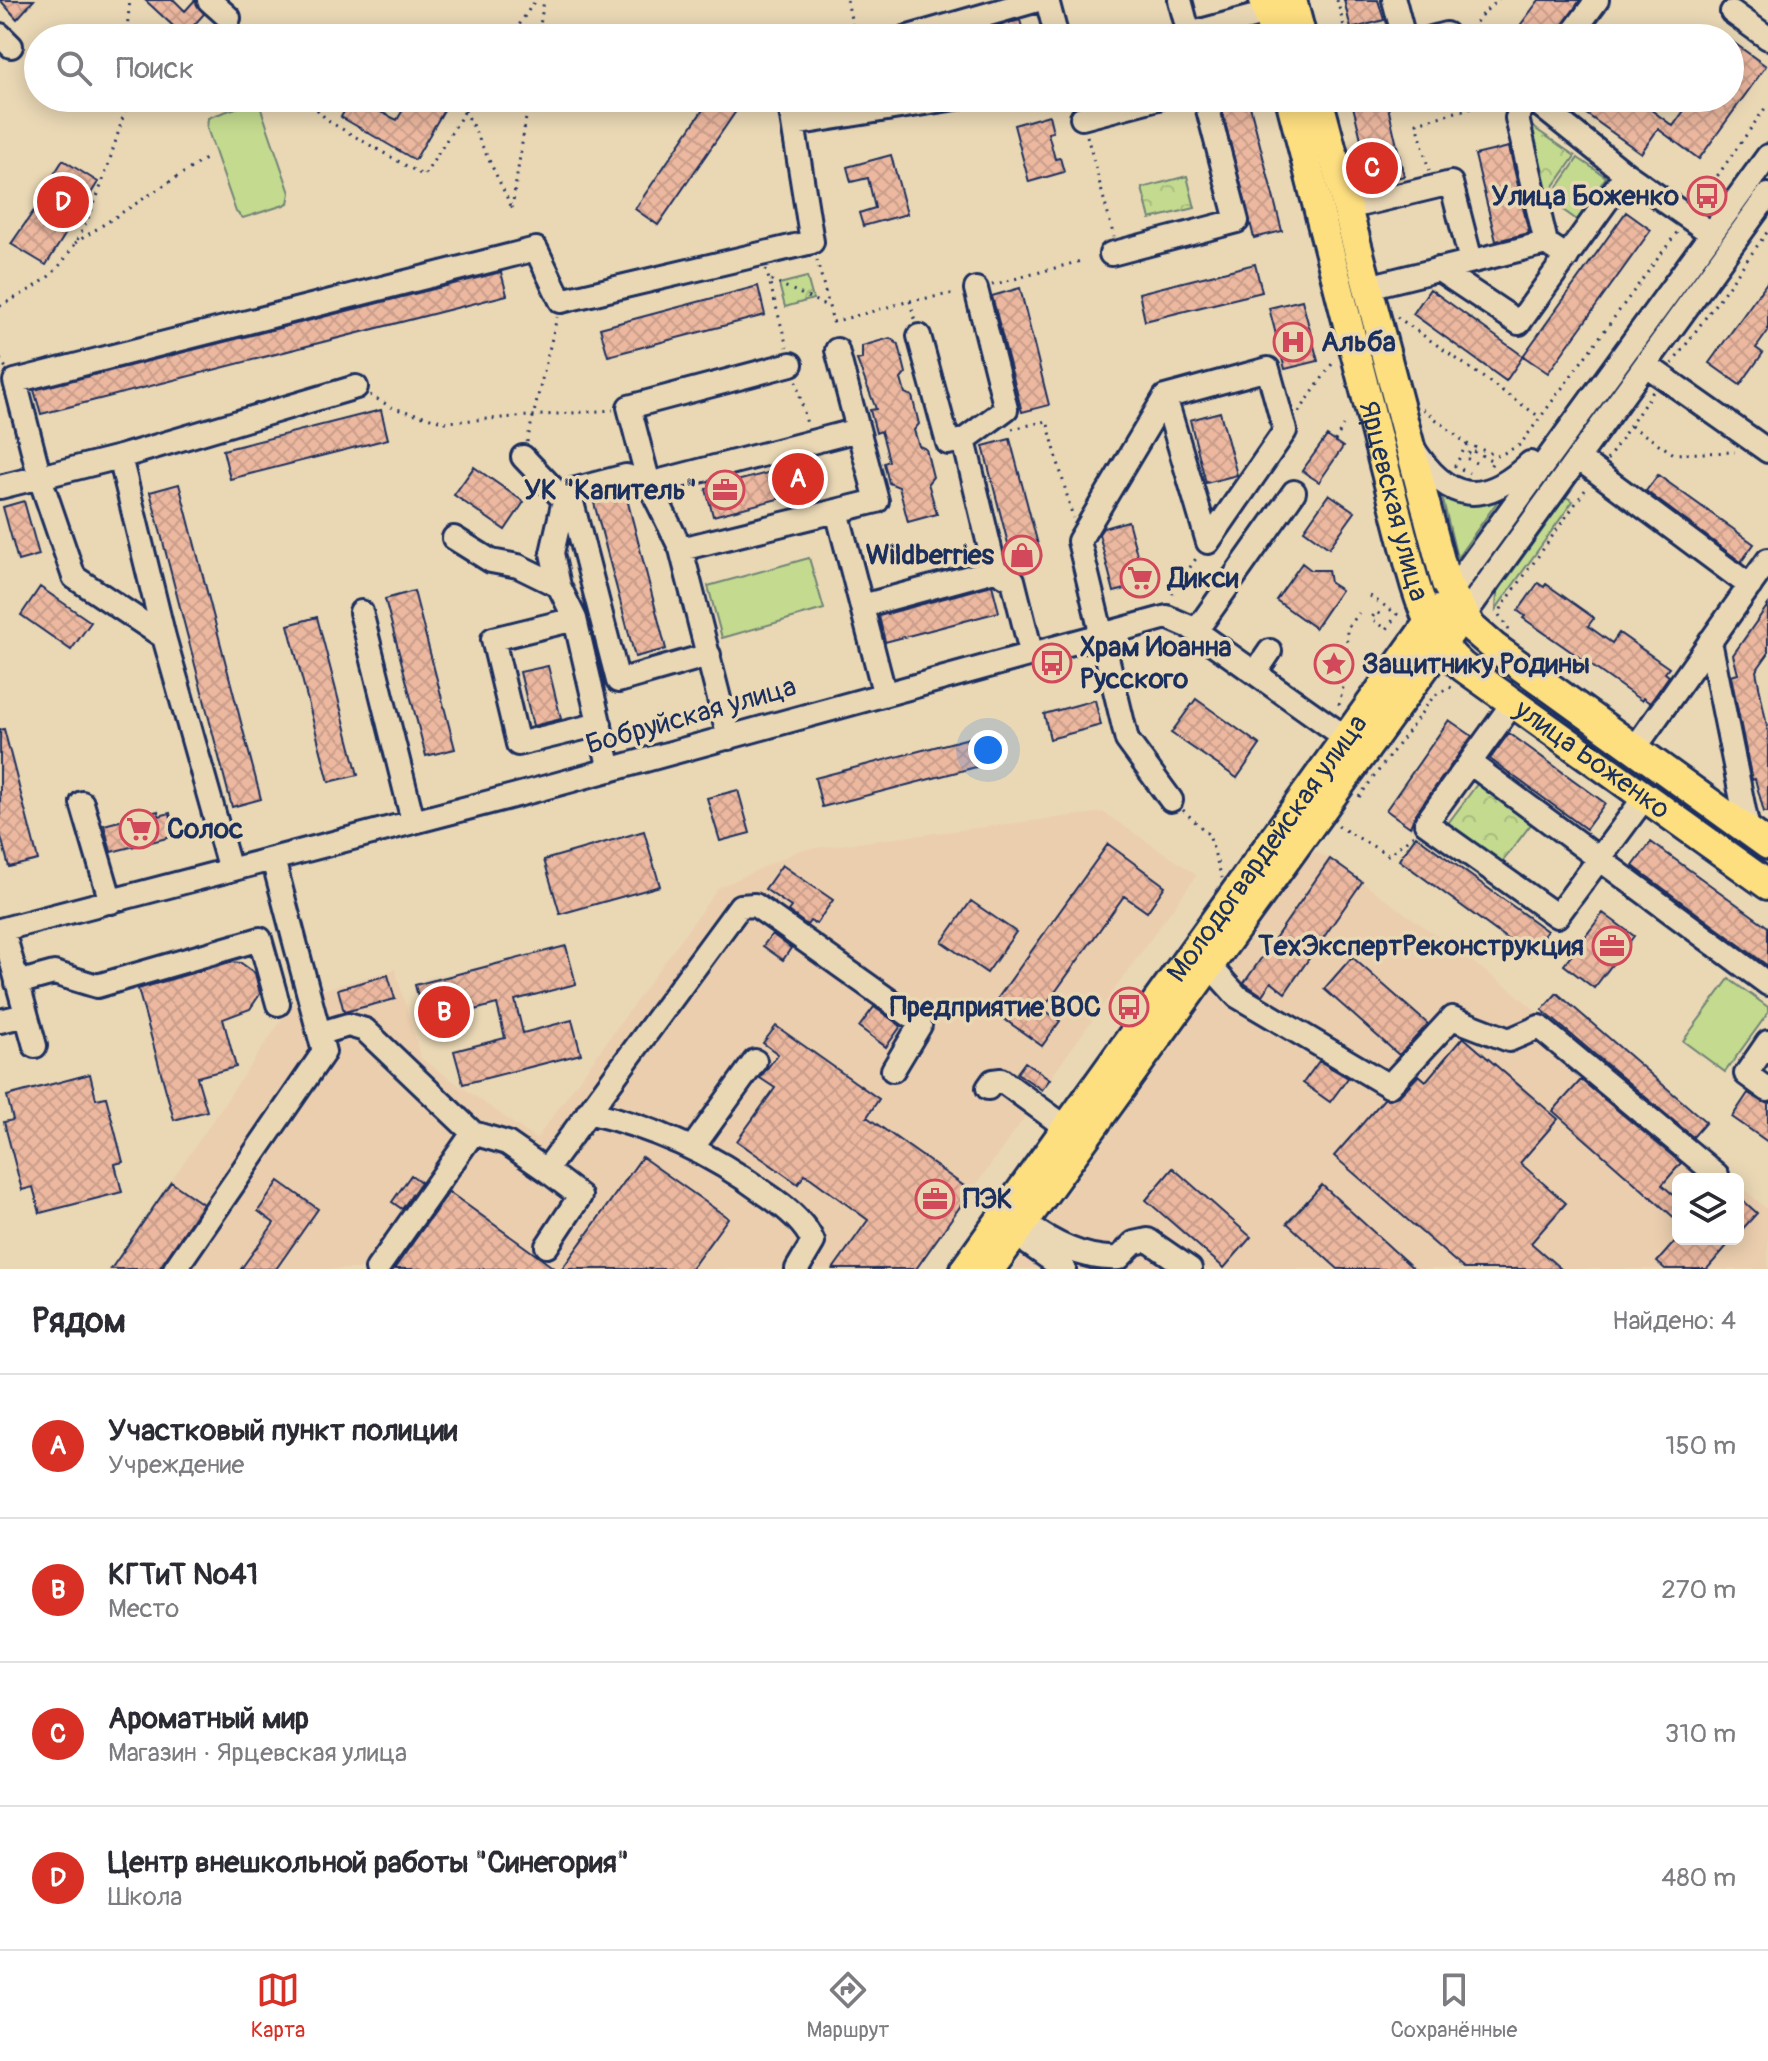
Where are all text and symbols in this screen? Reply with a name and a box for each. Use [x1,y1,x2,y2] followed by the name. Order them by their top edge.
[24,24,1744,112] search box
[52,46,96,90] icon: search
[116,50,194,87] text: Поиск
[1346,138,1398,198] pin: C
[37,172,89,232] pin: D
[1686,175,1728,217] bus stop icon: Улица Боженко
[1491,179,1679,214] place label: Улица Боженко
[1272,321,1314,363] hospital icon: Альба
[1321,325,1396,360] place label: Альба
[1351,397,1437,606] street label: Ярцевская улица
[772,449,824,509] pin: A
[704,469,746,511] office icon: УК "Капитель"
[524,473,697,508] place label: УК "Капитель"
[1001,534,1043,576] shop icon: Wildberries
[866,538,994,573] place label: Wildberries
[1119,557,1161,599] supermarket icon: Дикси
[1166,561,1239,596] place label: Дикси
[1080,630,1232,697] place label: Храм Иоанна Русского
[1031,642,1073,684] bus stop icon: Храм Иоанна Русского
[1313,643,1355,685] place icon: Защитнику Родины
[1362,647,1590,682] place label: Защитнику Родины
[582,669,800,763] street label: Бобруйская улица
[1507,691,1677,827] street label: улица Боженко
[1159,707,1375,989] street label: Молодогвардейская улица
[968,730,1008,770] your location
[118,808,160,850] supermarket icon: Солос
[167,812,243,847] place label: Солос
[1591,925,1633,967] office icon: ТехЭкспертРеконструкция
[1257,929,1584,964] place label: ТехЭкспертРеконструкция
[418,982,470,1042] pin: B
[1108,986,1150,1028] bus stop icon: Предприятие ВОС
[890,990,1101,1025] place label: Предприятие ВОС
[1672,1173,1744,1245] map controls
[1672,1173,1744,1245] button: layers
[914,1178,956,1220] office icon: ПЭК
[963,1182,1013,1217] place label: ПЭК
[32,1300,126,1343] text: Рядом
[1612,1305,1736,1337] text: Найдено: 4
[108,1412,457,1449] text: Участковый пункт полиции
[50,1430,66,1462] text: A
[1665,1430,1736,1462] text: 150 m
[108,1449,244,1481] text: Учреждение
[108,1556,258,1593] text: КГТиТ №41
[51,1574,65,1606] text: B
[1661,1574,1736,1606] text: 270 m
[108,1593,179,1625] text: Место
[108,1700,309,1737] text: Ароматный мир
[50,1718,66,1750] text: C
[1665,1718,1736,1750] text: 310 m
[108,1737,407,1769] text: Магазин · Ярцевская улица
[108,1844,629,1881] text: Центр внешкольной работы "Синегория"
[50,1862,66,1894] text: D
[1661,1862,1736,1894] text: 480 m
[108,1881,182,1913] text: Школа
[251,1968,305,2044] tab: Карта
[806,1968,889,2044] tab: Маршрут
[1391,1968,1517,2044] tab: Сохранённые

